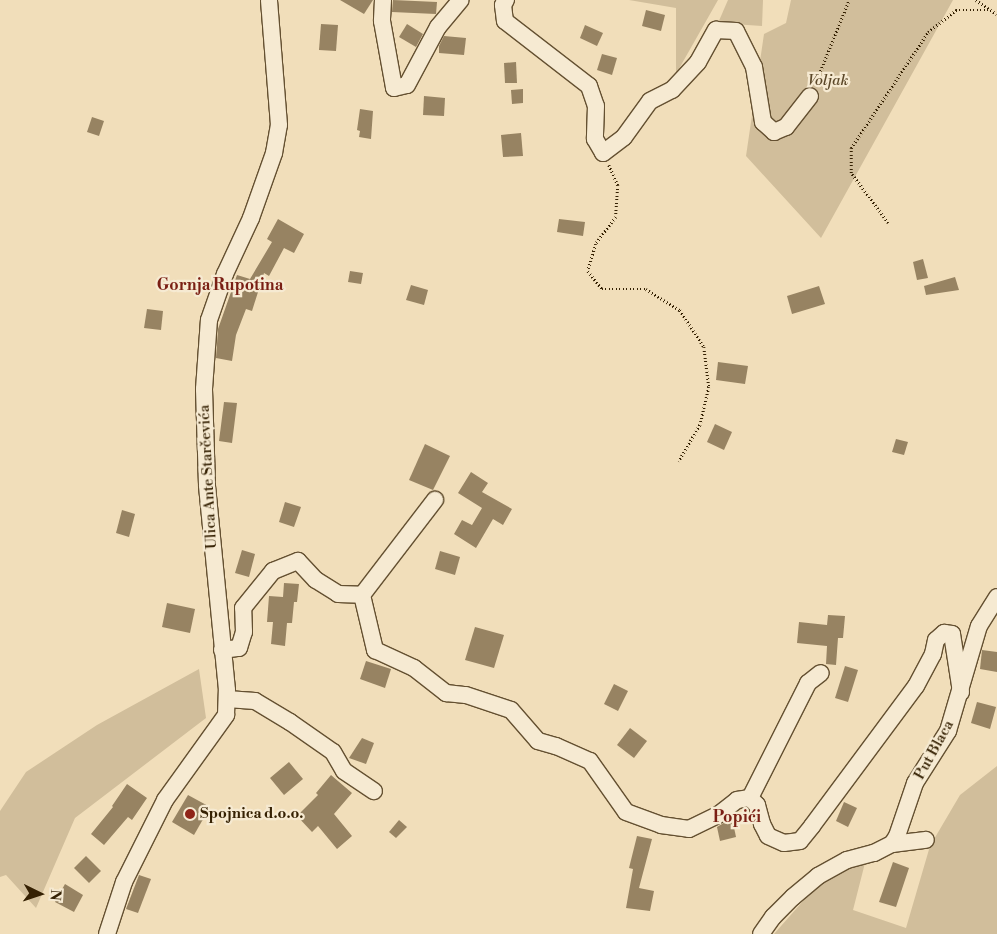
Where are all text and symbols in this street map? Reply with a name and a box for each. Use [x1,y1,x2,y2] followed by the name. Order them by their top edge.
[808,72,848,90] park label: Voljak
[157,275,283,295] district label: Gornja Rupotina
[195,404,221,550] street label: Ulica Ante Starčevića
[910,717,958,783] street label: Put Blaca
[200,805,303,823] place label: Spojnica d.o.o.
[713,807,761,827] district label: Popići
[184,808,196,820] marker: Spojnica d.o.o.
[15,869,65,919] north arrow
[46,889,64,901] text: N

